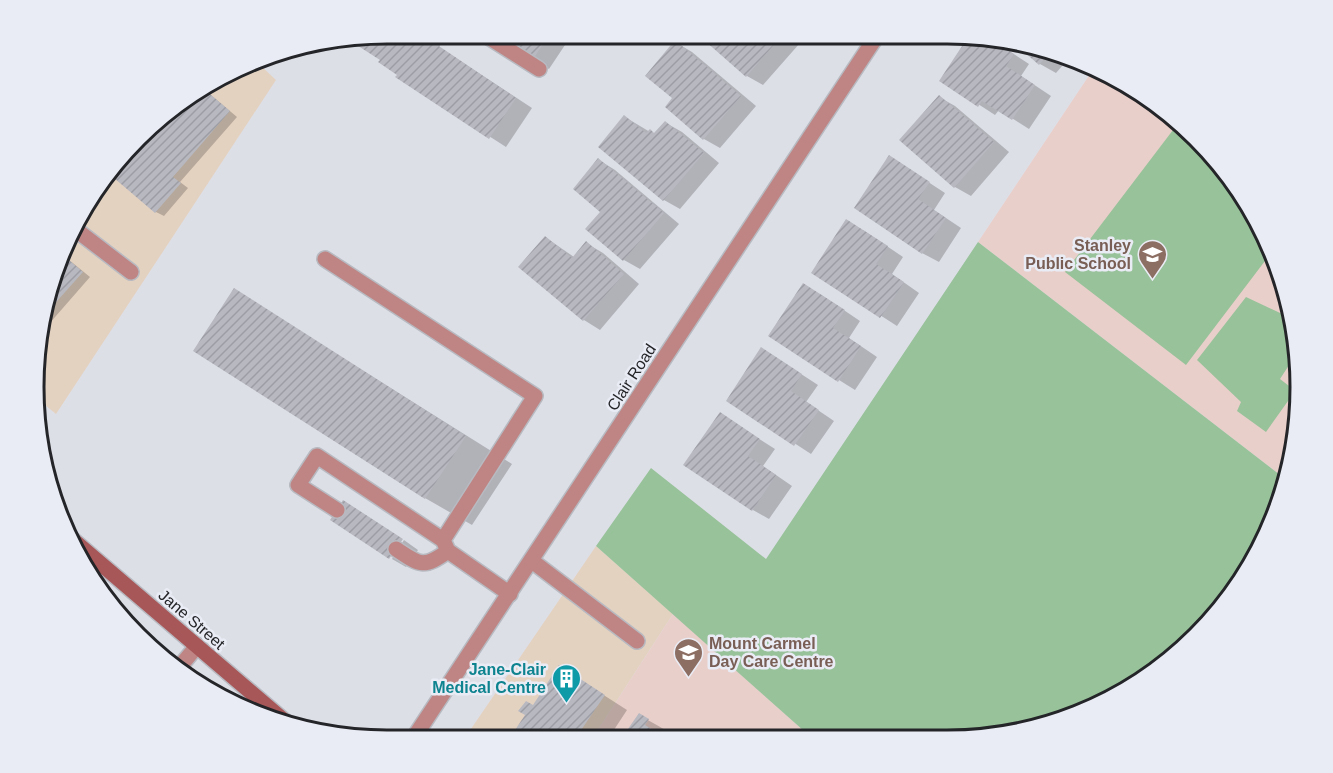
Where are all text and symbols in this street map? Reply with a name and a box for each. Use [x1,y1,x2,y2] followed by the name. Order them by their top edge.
[1025,237,1131,272] place label: Stanley Public School
[1136,238,1168,280] school or university icon: Stanley Public School
[604,341,659,414] street label: Clair Road
[155,586,229,653] street label: Jane Street
[709,635,834,670] place label: Mount Carmel Day Care Centre
[672,636,704,678] school or university icon: Mount Carmel Day Care Centre
[432,661,546,696] place label: Jane-Clair Medical Centre
[551,662,583,704] building icon: Jane-Clair Medical Centre

